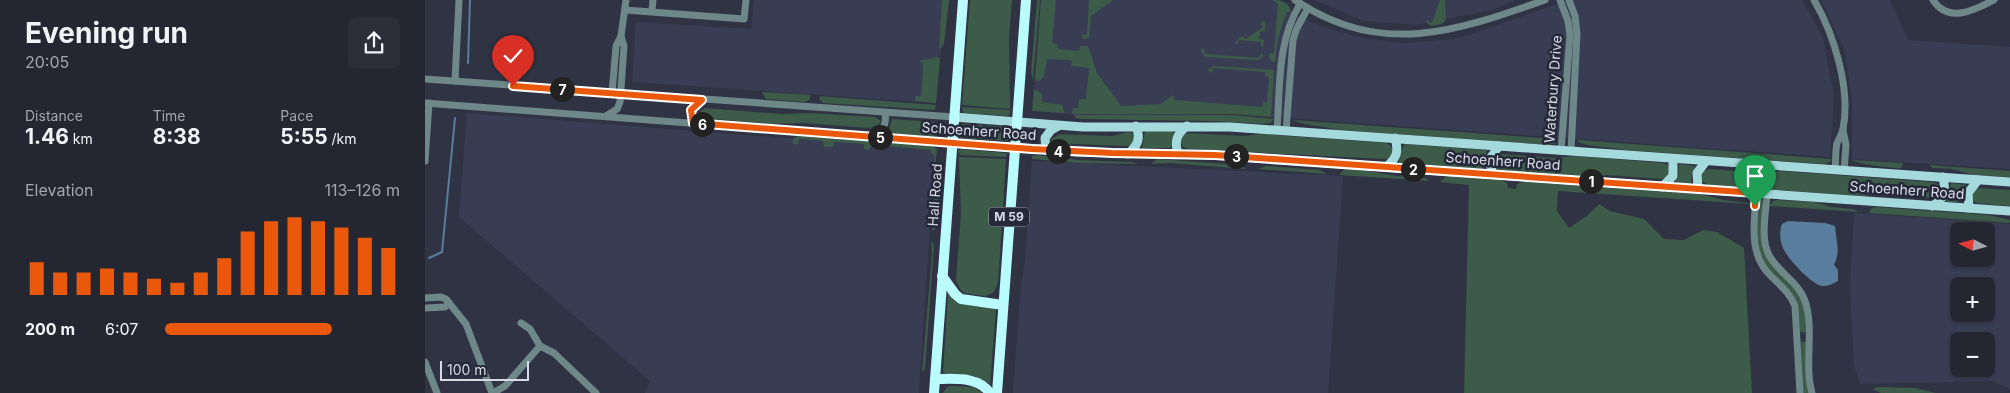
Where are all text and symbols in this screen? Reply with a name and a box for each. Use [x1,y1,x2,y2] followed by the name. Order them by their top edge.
[25,16,188,50] text: Evening run
[348,17,400,69] button: share
[492,35,534,86] pin
[1540,35,1565,143] street label: Waterbury Drive
[499,42,527,70] icon: check
[25,52,69,72] text: 20:05
[549,76,575,102] pin: 7
[558,81,567,98] text: 7
[25,107,83,124] text: Distance
[153,107,186,124] text: Time
[280,107,313,124] text: Pace
[689,112,715,136] pin: 6
[698,116,707,133] text: 6
[921,118,1037,143] street label: Schoenherr Road
[25,124,69,149] text: 1.46
[153,124,201,149] text: 8:38
[280,124,328,149] text: 5:55
[867,124,893,150] pin: 5
[876,129,885,146] text: 5
[69,130,93,147] text: km
[328,130,357,147] text: /km
[1045,138,1071,164] pin: 4
[1054,143,1063,160] text: 4
[1223,144,1249,168] pin: 3
[1232,148,1241,165] text: 3
[1445,148,1561,173] street label: Schoenherr Road
[1734,155,1776,206] pin
[1401,156,1425,182] pin: 2
[1409,161,1418,178] text: 2
[1741,162,1769,190] icon: arrive
[924,163,945,227] street label: Hall Road
[1579,168,1603,194] pin: 1
[1588,173,1595,190] text: 1
[1849,177,1965,202] street label: Schoenherr Road
[25,180,94,200] text: Elevation
[324,180,400,200] text: 113–126 m
[989,208,1029,226] road number: M 59
[1950,222,1995,268] north arrow
[1950,222,1995,377] map controls
[1950,277,1995,322] button: +
[25,319,75,339] text: 200 m
[105,319,138,339] text: 6:07
[1950,332,1995,377] button: −
[440,358,529,381] scale bar
[447,361,487,378] text: 100 m

